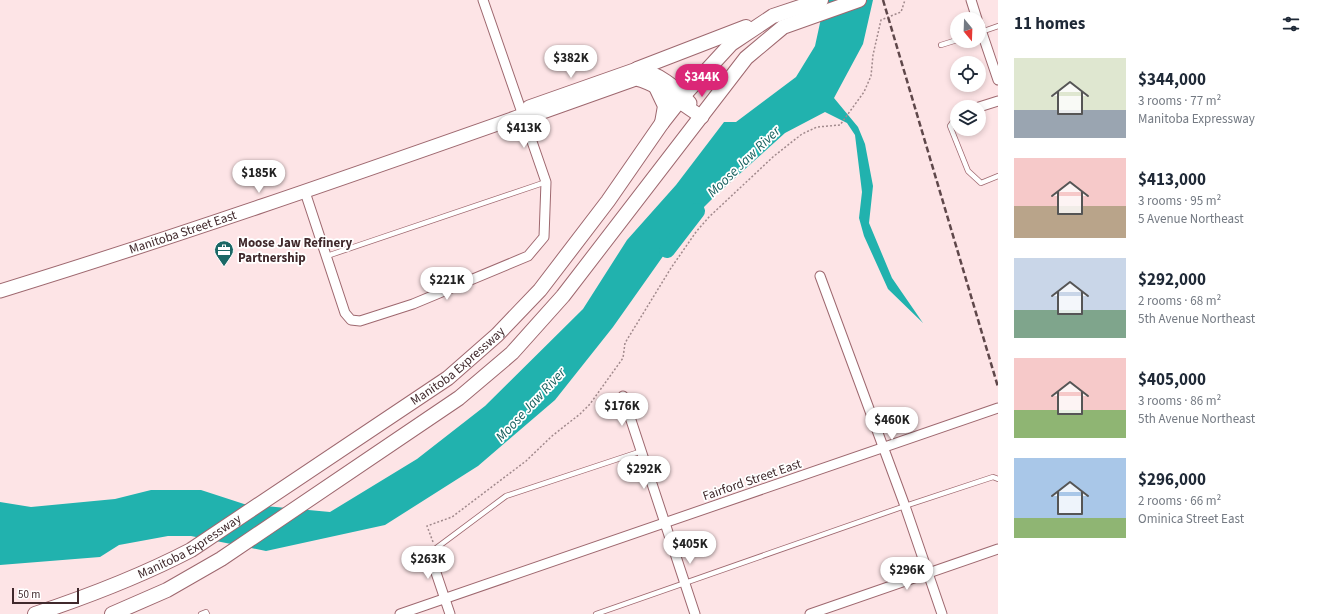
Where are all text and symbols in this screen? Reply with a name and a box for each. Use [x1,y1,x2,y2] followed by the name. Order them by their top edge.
[950,12,986,48] north arrow
[950,12,986,136] map controls
[1014,12,1085,36] text: 11 homes
[1280,13,1302,35] icon: filters
[543,45,599,79] pin: $382K
[553,49,589,67] text: $382K
[950,56,986,92] button: locate
[674,64,730,98] pin: $344K
[684,68,720,86] text: $344K
[1138,68,1206,92] text: $344,000
[1046,74,1094,122] icon: home
[1138,92,1221,110] text: 3 rooms · 77 m²
[950,100,986,136] button: layers
[1138,110,1255,128] text: Manitoba Expressway
[496,115,552,149] pin: $413K
[506,119,542,137] text: $413K
[703,121,786,202] water label: Moose Jaw River
[231,160,287,194] pin: $185K
[241,164,277,182] text: $185K
[1138,168,1206,192] text: $413,000
[1046,174,1094,222] icon: home
[1138,192,1221,210] text: 3 rooms · 95 m²
[127,206,239,259] street label: Manitoba Street East
[1138,210,1244,228] text: 5 Avenue Northeast
[238,234,352,267] place label: Moose Jaw Refinery Partnership
[213,239,235,267] office icon: Moose Jaw Refinery Partnership
[419,267,475,301] pin: $221K
[1138,268,1206,292] text: $292,000
[429,271,465,289] text: $221K
[1046,274,1094,322] icon: home
[1138,292,1221,310] text: 2 rooms · 68 m²
[1138,310,1255,328] text: 5th Avenue Northeast
[407,323,509,410] street label: Manitoba Expressway
[491,363,571,446] water label: Moose Jaw River
[1138,368,1206,392] text: $405,000
[1046,374,1094,422] icon: home
[1138,392,1221,410] text: 3 rooms · 86 m²
[594,393,650,427] pin: $176K
[604,397,640,415] text: $176K
[864,407,920,441] pin: $460K
[1138,410,1255,428] text: 5th Avenue Northeast
[874,411,910,429] text: $460K
[700,454,804,505] street label: Fairford Street East
[616,456,672,490] pin: $292K
[626,460,662,478] text: $292K
[1138,468,1206,492] text: $296,000
[1046,474,1094,522] icon: home
[1138,492,1221,510] text: 2 rooms · 66 m²
[135,510,245,583] street label: Manitoba Expressway
[1138,510,1244,528] text: Ominica Street East
[662,531,718,565] pin: $405K
[672,535,708,553] text: $405K
[400,546,456,580] pin: $263K
[410,550,446,568] text: $263K
[879,557,935,591] pin: $296K
[889,561,925,579] text: $296K
[12,586,79,605] scale bar
[18,587,40,602] text: 50 m

